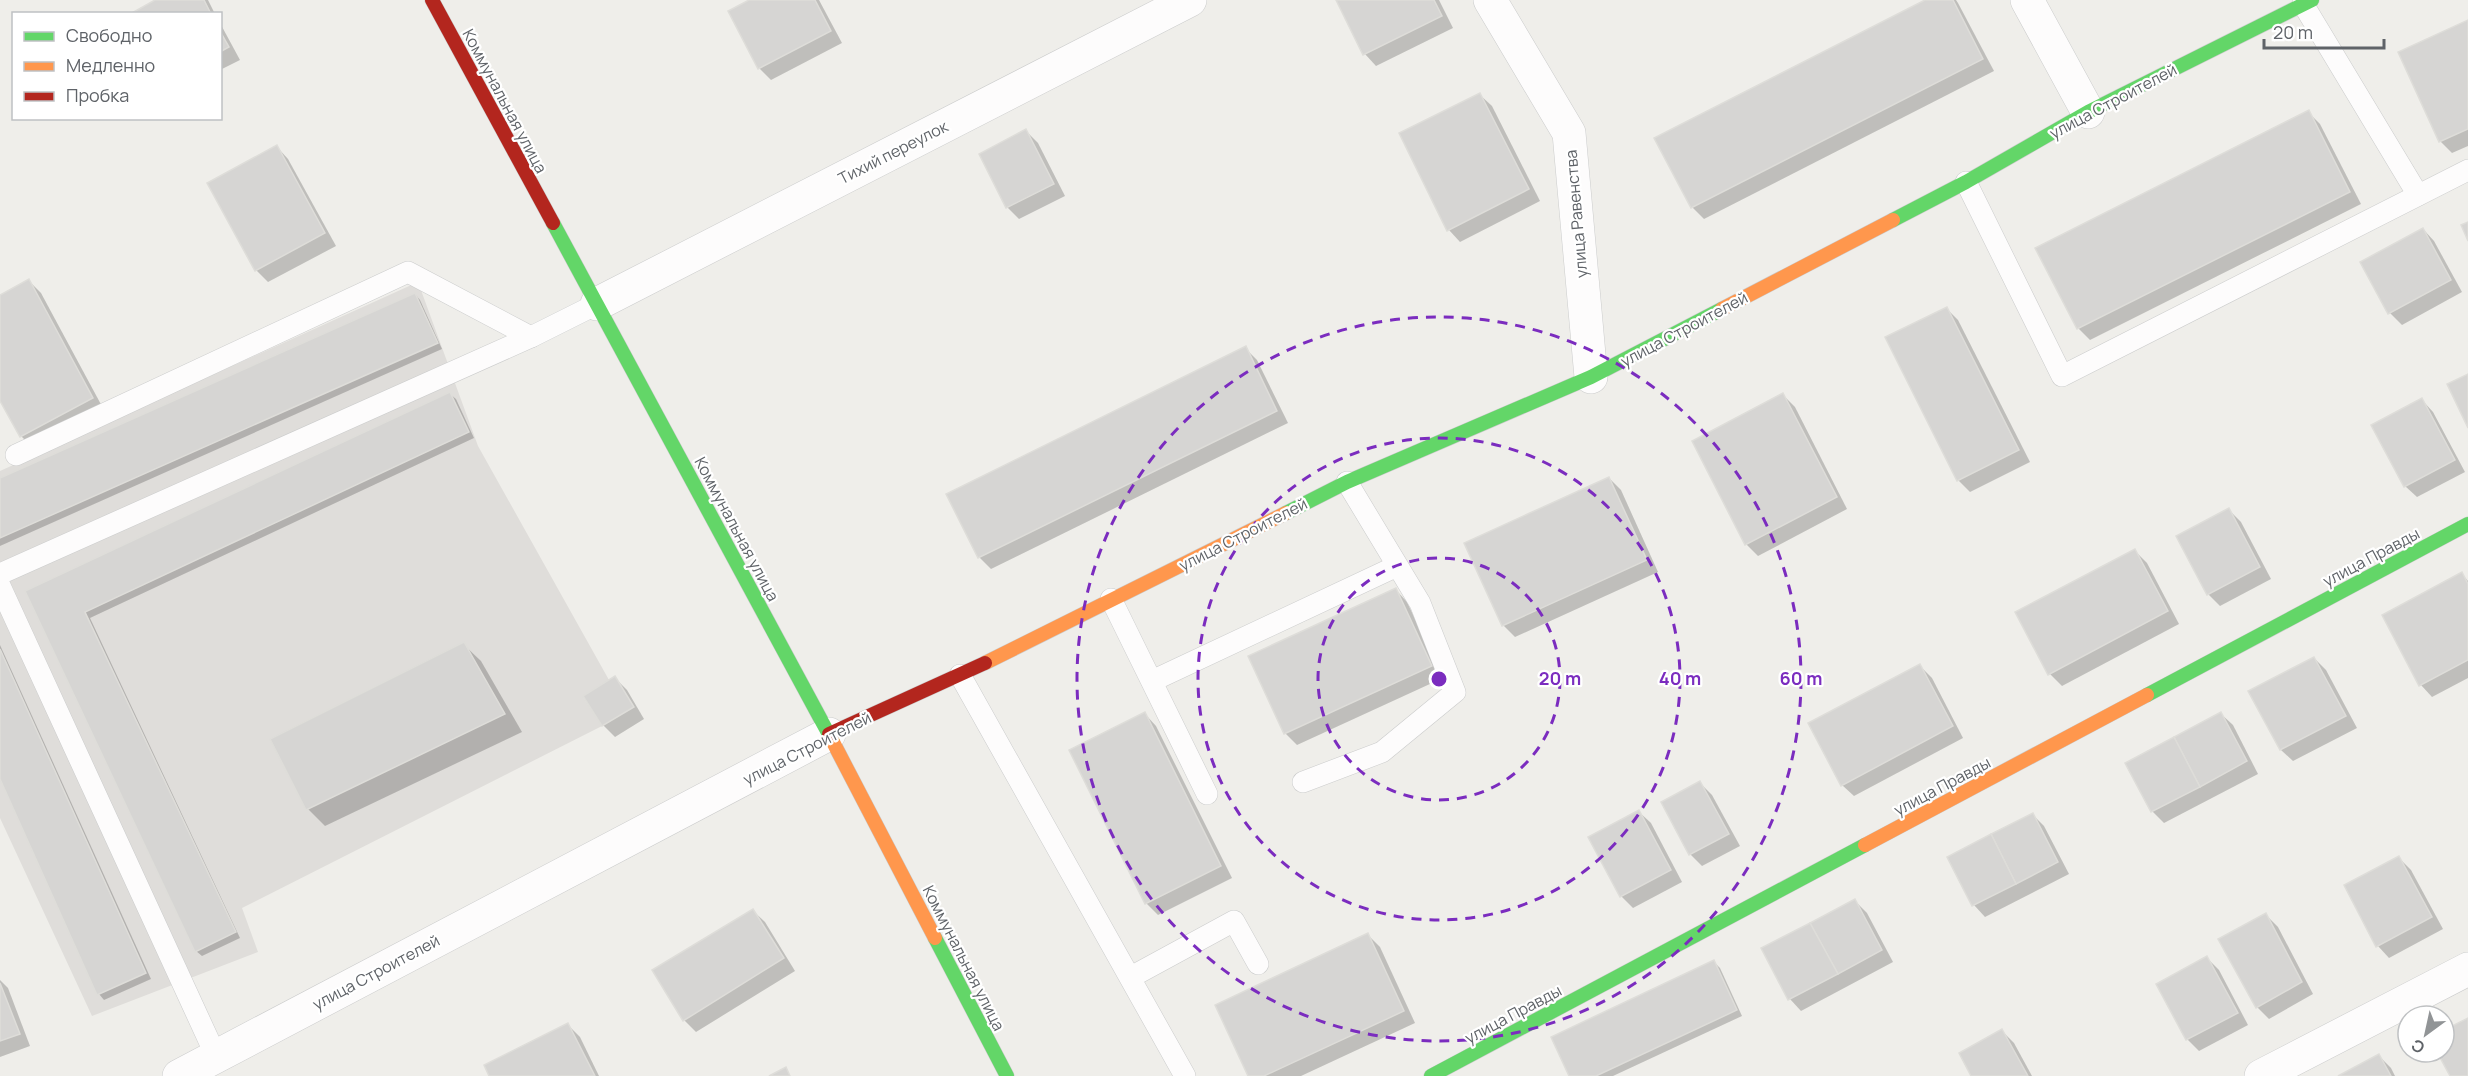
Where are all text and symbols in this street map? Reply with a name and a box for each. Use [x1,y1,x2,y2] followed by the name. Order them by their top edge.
[12,12,222,120] legend
[2264,12,2384,50] scale bar
[2273,20,2313,44] text: 20 m
[66,23,152,47] text: Свободно
[458,25,552,177] street label: Коммунальная улица
[66,53,155,77] text: Медленно
[2046,58,2180,144] street label: улица Строителей
[66,83,129,107] text: Пробка
[834,114,953,189] street label: Тихий переулок
[1559,149,1593,279] street label: улица Равенства
[1617,286,1751,372] street label: улица Строителей
[690,453,784,605] street label: Коммунальная улица
[1175,492,1311,576] street label: улица Строителей
[2319,522,2423,592] street label: улица Правды
[1539,666,1581,690] text: 20 m
[1659,666,1701,690] text: 40 m
[1780,666,1822,690] text: 60 m
[1429,669,1449,689] centre of rings
[739,706,875,790] street label: улица Строителей
[1890,751,1994,821] street label: улица Правды
[918,882,1010,1034] street label: Коммунальная улица
[309,929,443,1015] street label: улица Строителей
[1461,979,1565,1049] street label: улица Правды
[2396,1004,2456,1064] north arrow
[2407,1034,2429,1059] text: С

